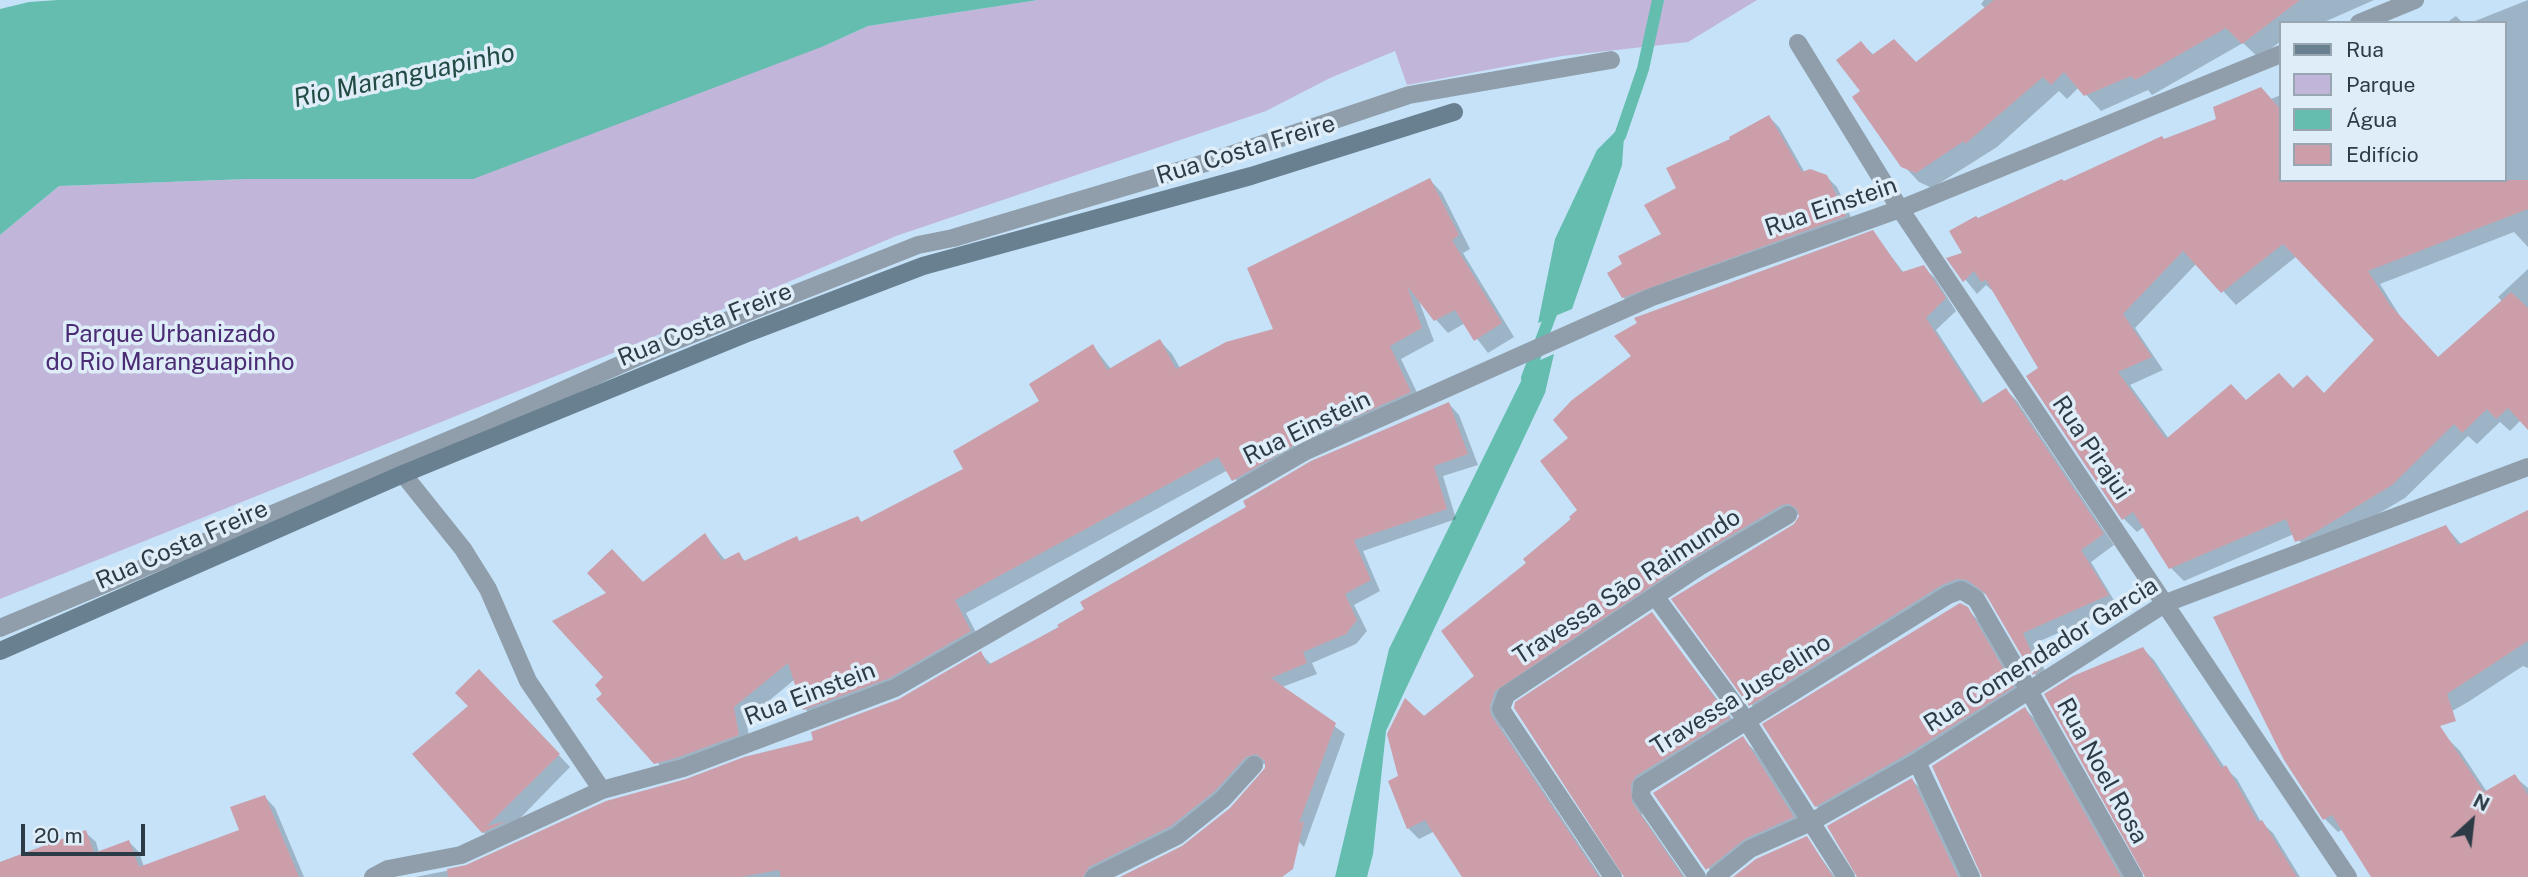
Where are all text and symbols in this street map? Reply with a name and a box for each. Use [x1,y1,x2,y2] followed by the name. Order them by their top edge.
[2280,21,2507,182] legend
[290,37,518,115] water label: Rio Maranguapinho
[2346,37,2384,62] text: Rua
[2346,72,2415,97] text: Parque
[2346,107,2397,132] text: Água
[1153,109,1339,191] street label: Rua Costa Freire
[2346,142,2419,167] text: Edifício
[1761,171,1901,243] street label: Rua Einstein
[614,277,796,373] street label: Rua Costa Freire
[45,321,295,377] park label: Parque Urbanizado do Rio Maranguapinho
[1239,385,1375,471] street label: Rua Einstein
[2046,391,2136,505] street label: Rua Pirajui
[92,494,272,596] street label: Rua Costa Freire
[1508,503,1746,671] street label: Travessa São Raimundo
[1919,571,2163,739] street label: Rua Comendador Garcia
[1646,628,1836,762] street label: Travessa Juscelino
[740,656,880,732] street label: Rua Einstein
[2050,693,2154,849] street label: Rua Noel Rosa
[2437,786,2507,856] north arrow
[2470,789,2493,815] text: N
[24,810,149,854] scale bar
[34,823,83,848] text: 20 m

